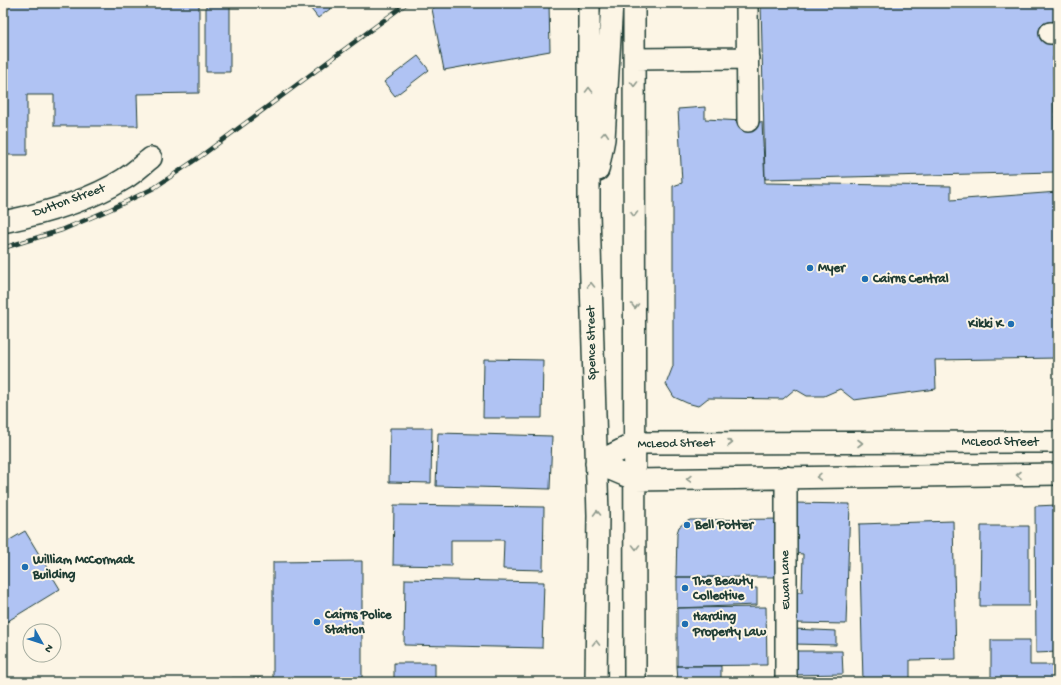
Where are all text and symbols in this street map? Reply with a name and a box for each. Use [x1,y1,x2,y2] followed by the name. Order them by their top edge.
[630,81,638,87] one-way arrow
[585,87,593,93] one-way arrow
[600,131,609,137] one-way arrow
[30,180,109,221] street label: Dutton Street
[630,211,638,217] one-way arrow
[818,261,846,276] place label: Myer
[805,263,815,273] marker: Myer
[872,272,949,287] place label: Cairns Central
[860,274,870,284] marker: Cairns Central
[586,282,595,288] one-way arrow
[631,303,639,309] one-way arrow
[584,304,600,380] street label: Spence Street
[967,317,1005,332] place label: Kikki K
[1006,319,1016,329] marker: Kikki K
[961,435,1040,450] street label: McLeod Street
[637,436,716,452] street label: McLeod Street
[727,439,733,447] one-way arrow
[857,439,863,447] one-way arrow
[1016,471,1022,479] one-way arrow
[816,473,822,481] one-way arrow
[686,475,692,484] one-way arrow
[593,510,602,516] one-way arrow
[694,518,754,533] place label: Bell Potter
[682,520,692,530] marker: Bell Potter
[632,544,640,550] one-way arrow
[778,550,794,610] street label: Ewan Lane
[32,553,136,583] place label: William McCormack Building
[20,562,30,572] marker: William McCormack Building
[692,574,754,604] place label: The Beauty Collective
[680,583,690,593] marker: The Beauty Collective
[324,608,393,638] place label: Cairns Police Station
[692,610,767,641] place label: Harding Property Law
[312,617,322,627] marker: Cairns Police Station
[680,619,690,629] marker: Harding Property Law
[22,623,62,663] north arrow
[592,640,601,646] one-way arrow
[41,641,55,655] text: N

